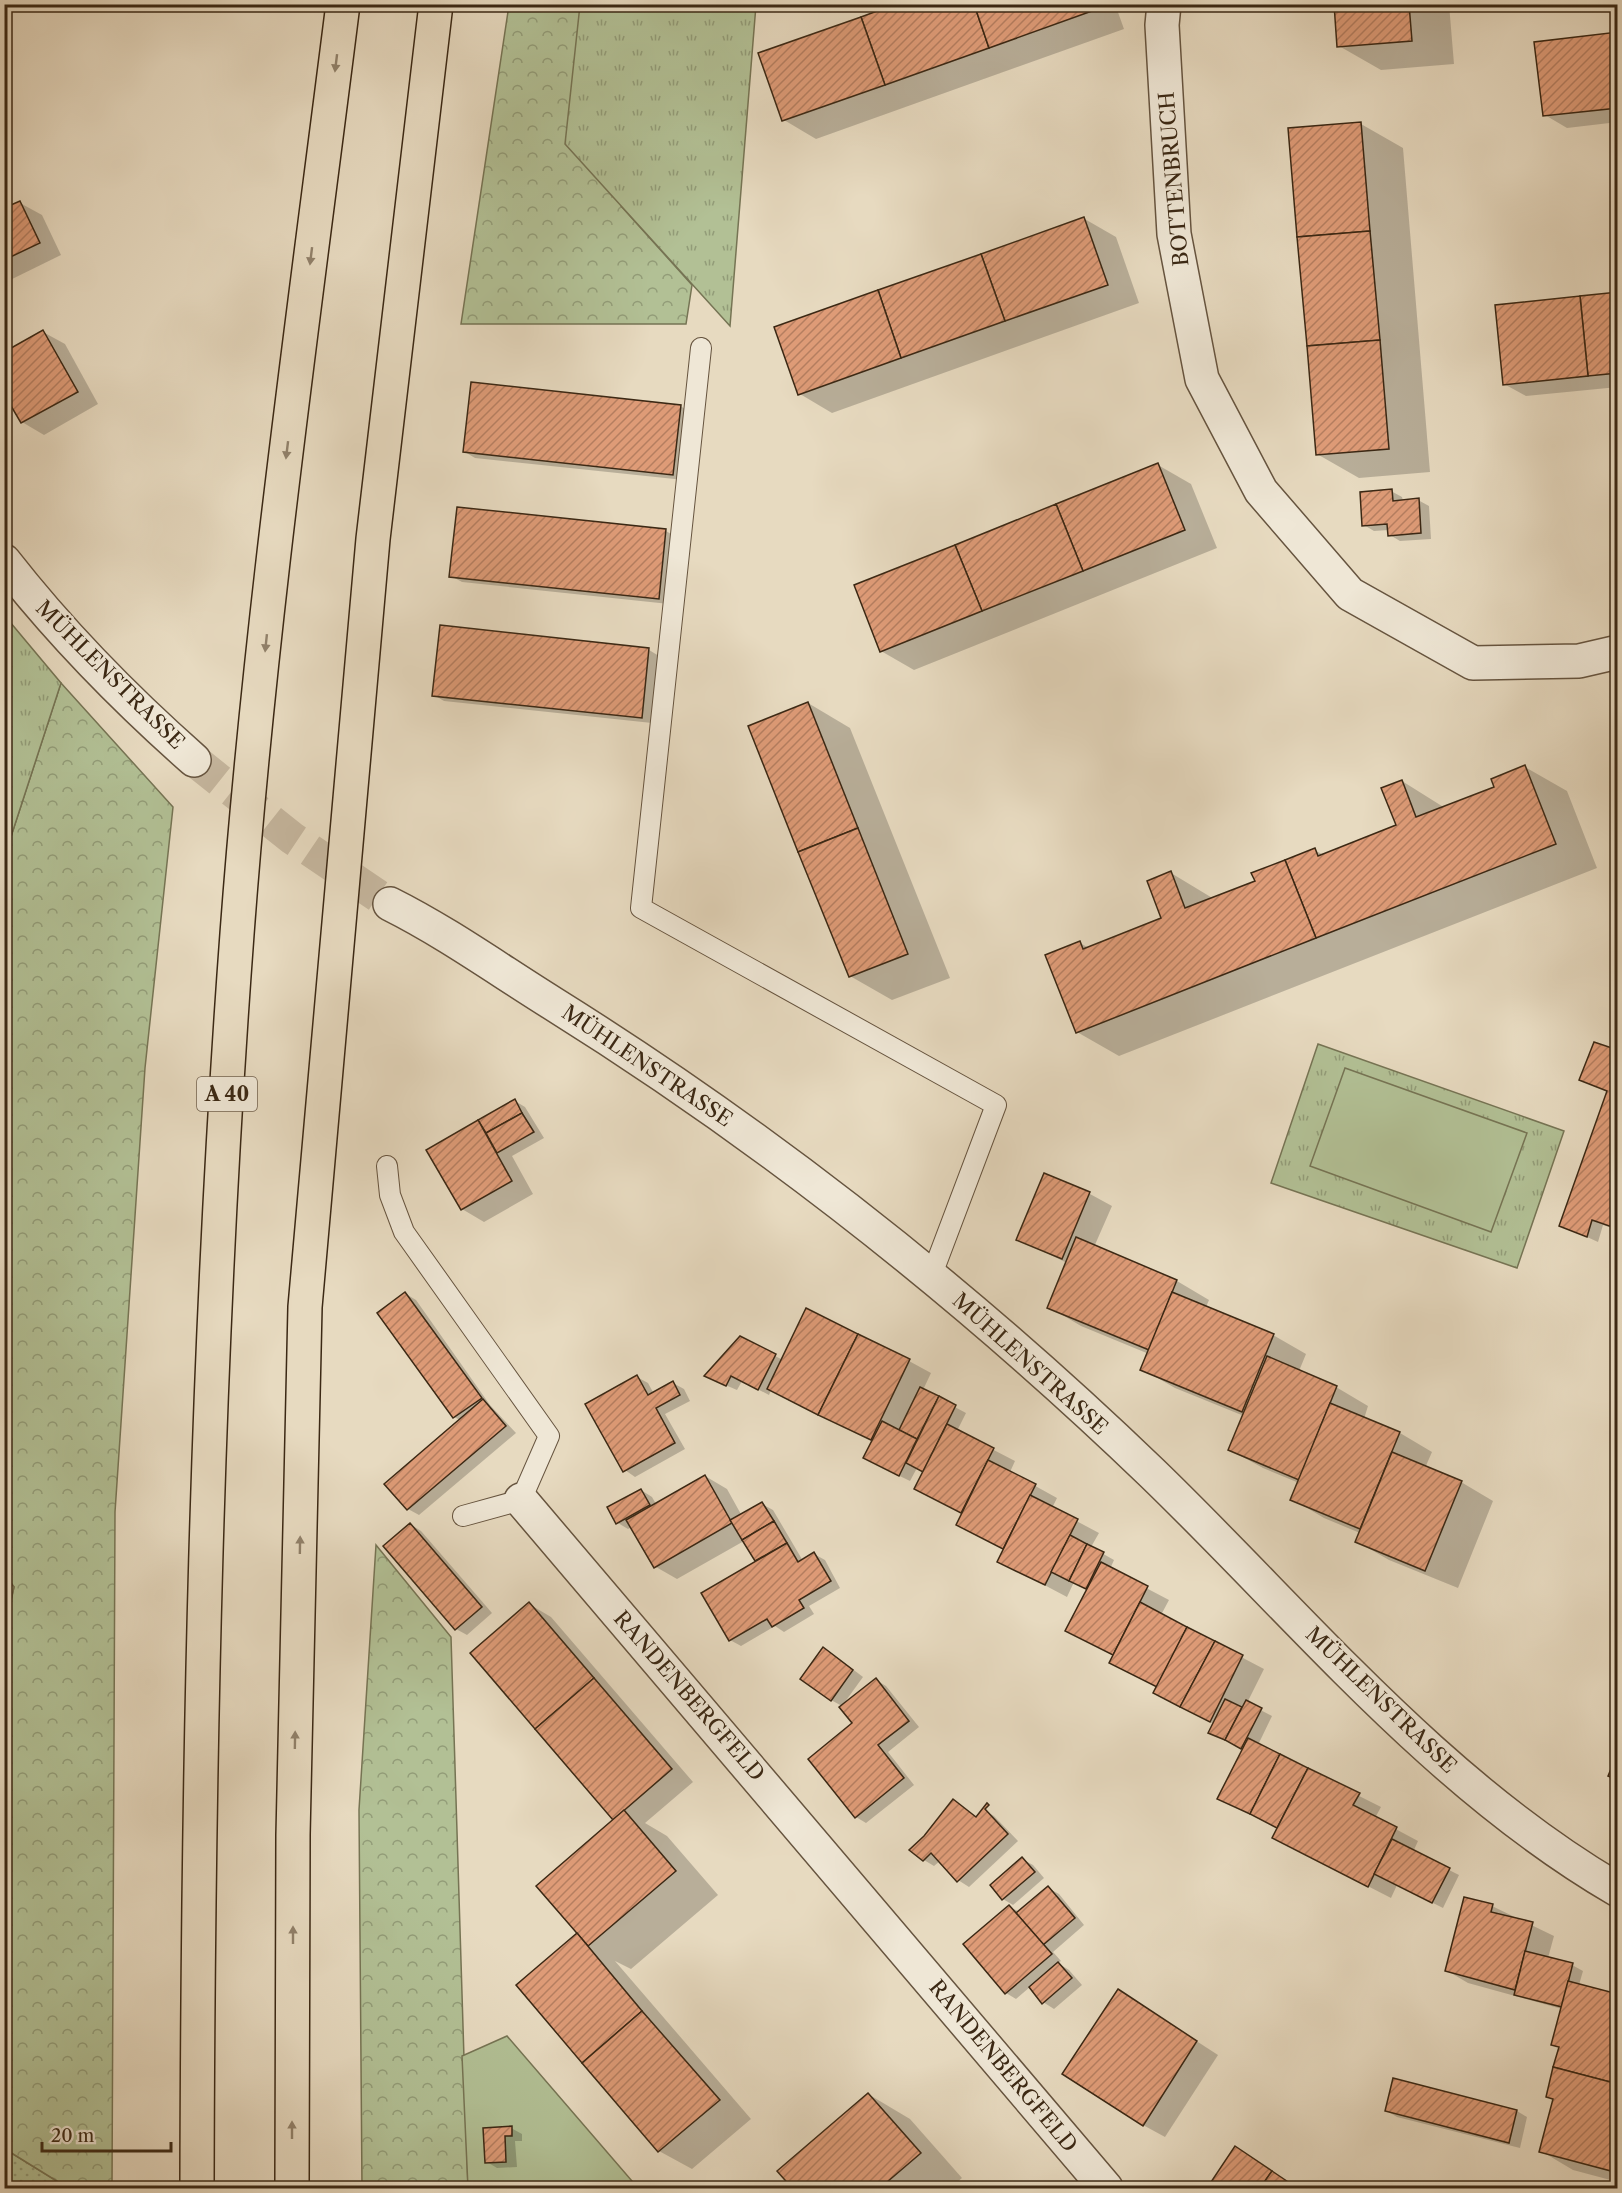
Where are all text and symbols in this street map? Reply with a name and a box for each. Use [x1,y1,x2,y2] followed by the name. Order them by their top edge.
[331,53,340,72] one-way arrow
[1153,91,1194,267] street label: BOTTENBRUCH
[307,247,316,266] one-way arrow
[283,440,292,459] one-way arrow
[31,595,190,754] street label: MÜHLENSTRASSE
[261,634,271,653] one-way arrow
[557,999,737,1132] street label: MÜHLENSTRASSE
[197,1077,257,1111] road number: A 40
[948,1287,1113,1440] street label: MÜHLENSTRASSE
[295,1536,305,1555] one-way arrow
[609,1606,770,1786] street label: RANDENBERGFELD
[1301,1621,1462,1778] street label: MÜHLENSTRASSE
[291,1731,300,1750] one-way arrow
[288,1926,298,1945] one-way arrow
[924,1975,1083,2157] street label: RANDENBERGFELD
[42,2115,171,2153] scale bar
[287,2121,297,2140] one-way arrow
[51,2125,95,2147] text: 20 m

